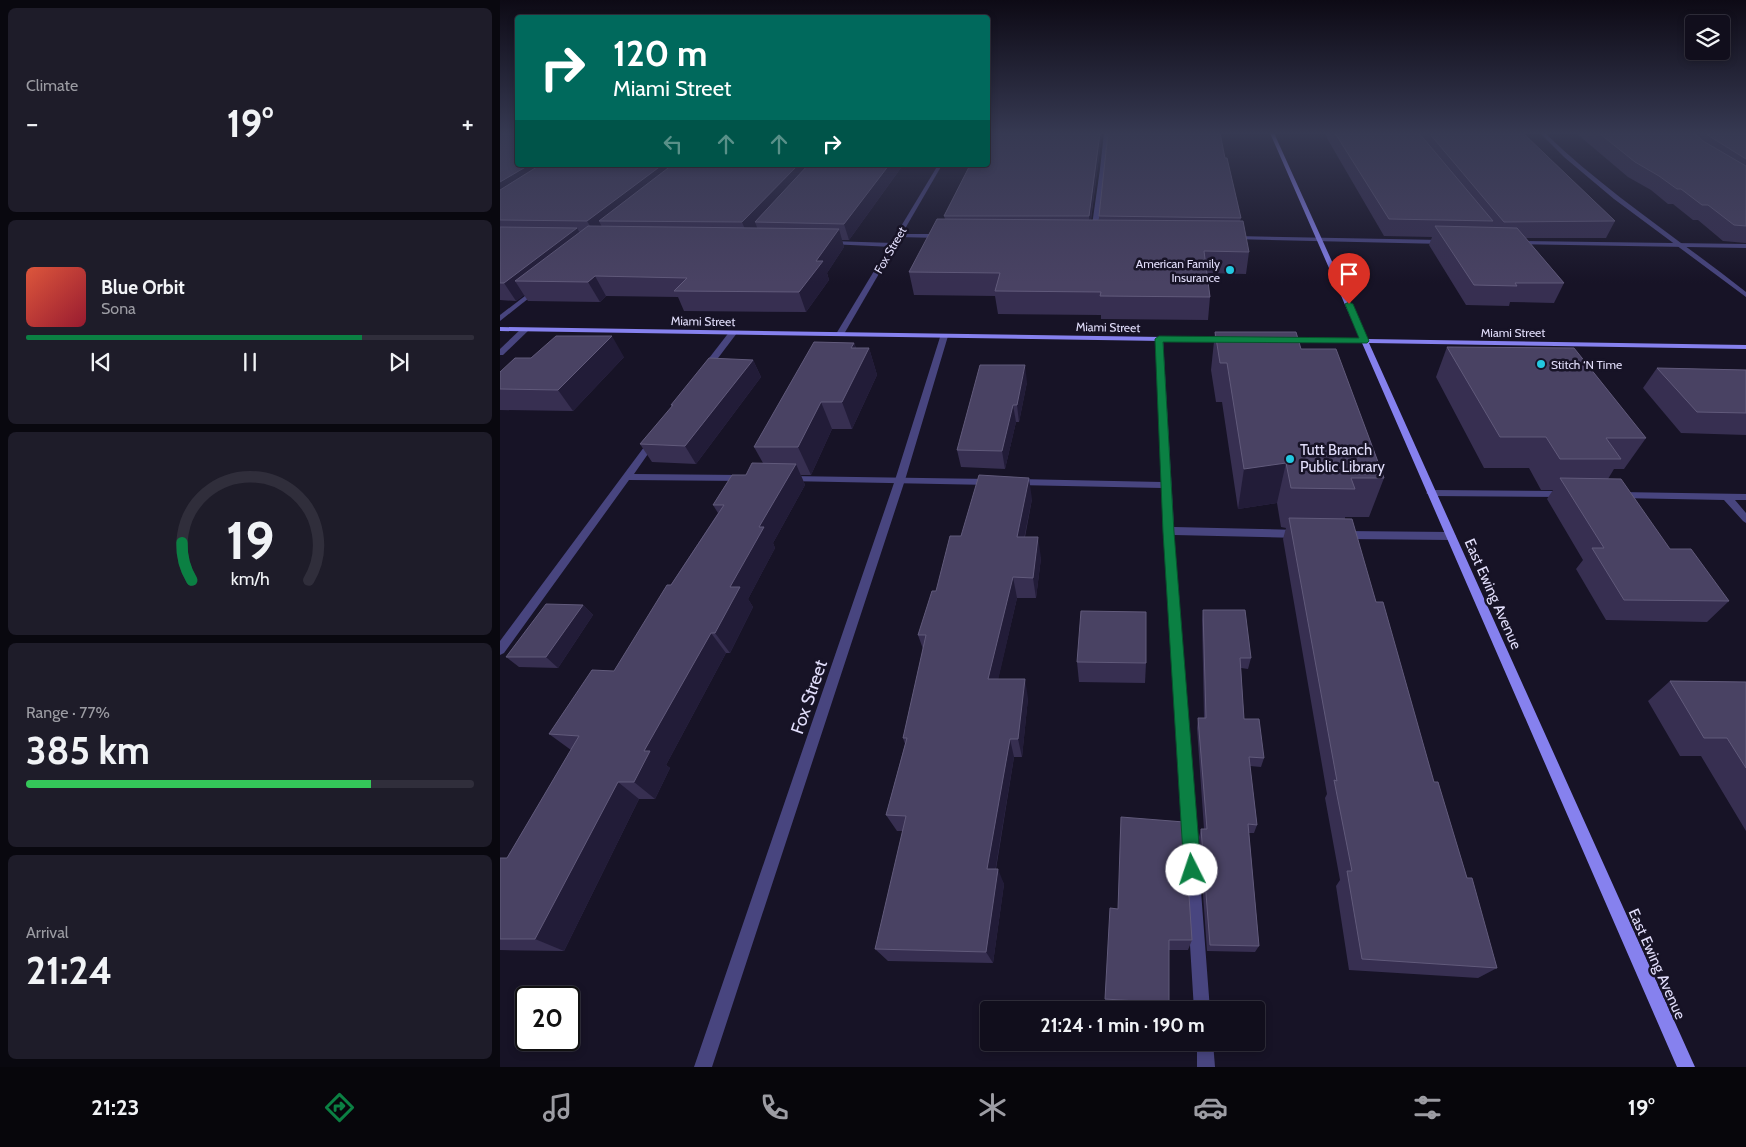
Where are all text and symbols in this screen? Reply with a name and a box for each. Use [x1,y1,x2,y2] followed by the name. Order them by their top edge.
[1685,15,1730,60] map controls
[1685,15,1730,60] button: layers
[613,32,707,75] text: 120 m
[530,35,595,100] icon: right
[613,75,731,102] text: Miami Street
[26,76,78,95] text: Climate
[227,100,273,147] text: 19°
[26,106,38,140] text: −
[462,106,474,140] text: +
[659,130,687,158] icon: left
[712,130,740,158] icon: ahead
[765,130,793,158] icon: ahead
[818,130,846,158] icon: right
[871,224,909,276] street label: Fox Street
[1328,253,1370,304] pin
[1136,256,1220,285] place label: American Family Insurance
[1335,260,1363,288] icon: arrive
[1224,264,1236,276] marker: American Family Insurance
[101,276,185,299] text: Blue Orbit
[101,299,136,318] text: Sona
[671,313,735,329] street label: Miami Street
[1076,319,1140,335] street label: Miami Street
[1481,325,1545,340] street label: Miami Street
[87,348,115,376] icon: previous
[236,348,264,376] icon: pause
[385,348,413,376] icon: next
[1551,357,1622,372] place label: Stitch ‘N Time
[1535,358,1547,370] marker: Stitch ‘N Time
[1300,441,1385,476] place label: Tutt Branch Public Library
[1284,453,1296,465] marker: Tutt Branch Public Library
[226,509,274,572] text: 19
[1461,536,1526,652] street label: East Ewing Avenue
[230,568,270,589] text: km/h
[786,657,832,737] street label: Fox Street
[26,703,110,722] text: Range · 77%
[26,727,150,774] text: 385 km
[1165,843,1217,895] position arrow
[1625,906,1690,1022] street label: East Ewing Avenue
[26,923,69,942] text: Arrival
[26,947,112,994] text: 21:24
[515,986,580,1051] speed limit sign: 20
[1041,1014,1204,1037] text: 21:24 · 1 min · 190 m
[322,1090,357,1125] icon: directions
[540,1090,575,1125] icon: music
[757,1090,792,1125] icon: phone
[975,1090,1010,1125] icon: climate
[1193,1090,1228,1125] icon: car
[1410,1090,1445,1125] icon: filters
[91,1094,139,1121] text: 21:23
[1628,1094,1655,1121] text: 19°

